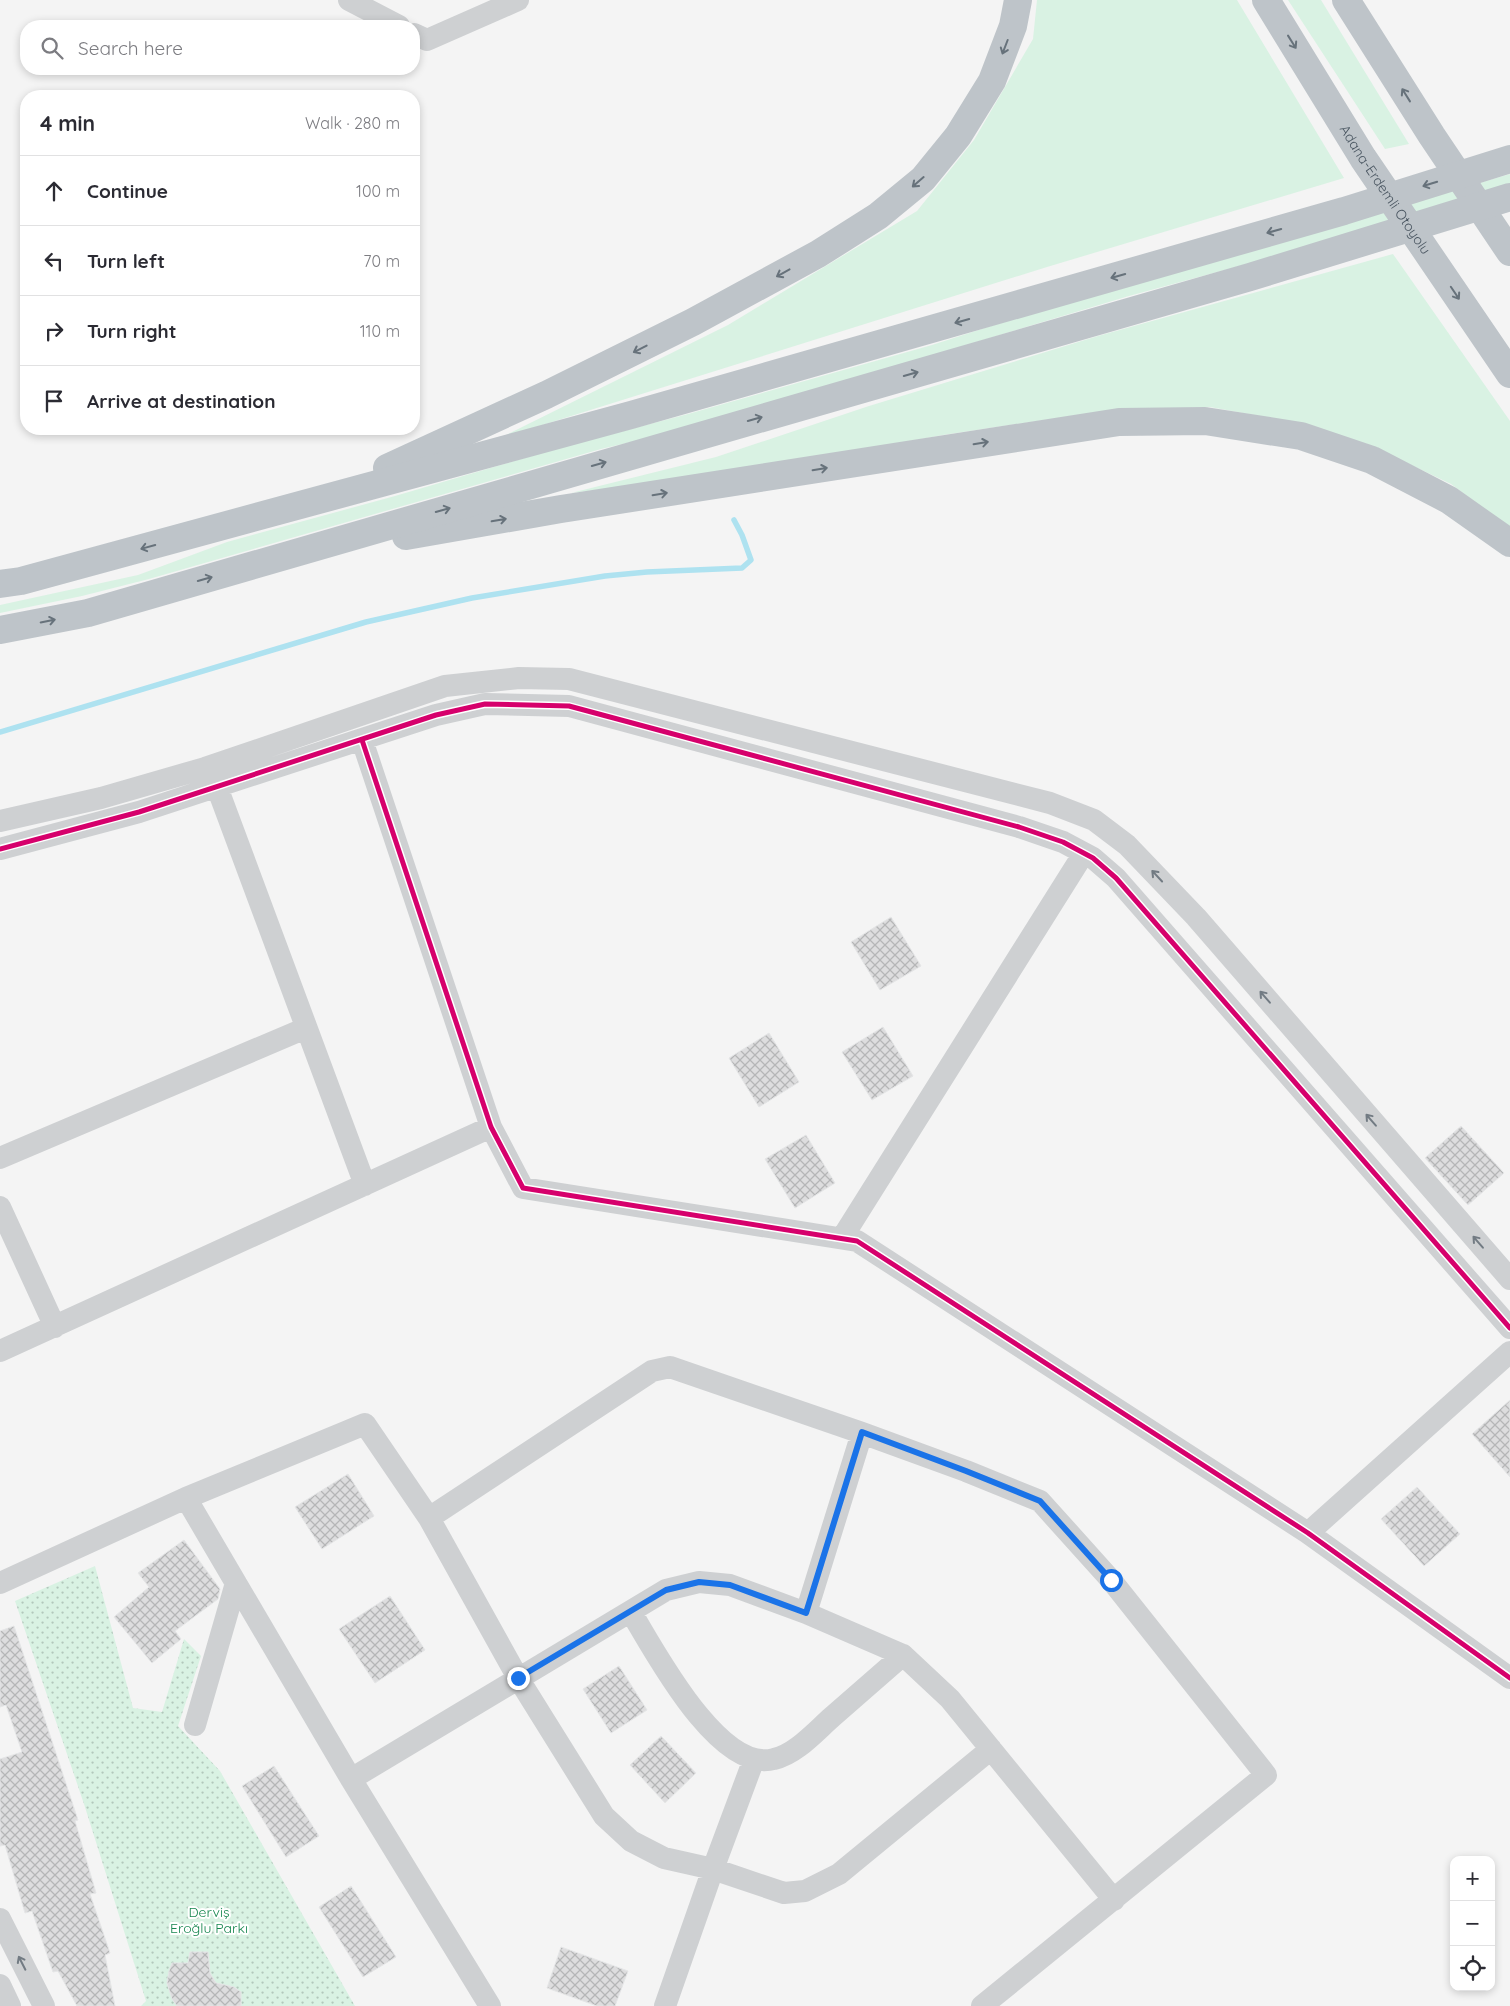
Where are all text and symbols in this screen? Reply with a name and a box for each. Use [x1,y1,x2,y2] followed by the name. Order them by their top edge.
[20,20,420,75] search box
[38,34,66,62] icon: search
[1287,34,1297,48] one-way arrow
[78,36,183,60] text: Search here
[1000,39,1009,54] one-way arrow
[1401,88,1411,102] one-way arrow
[40,110,95,136] text: 4 min
[305,113,400,133] text: Walk · 280 m
[1336,122,1435,258] street label: Adana-Erdemli Otoyolu
[912,176,925,187] one-way arrow
[40,177,68,205] icon: ahead
[87,179,168,203] text: Continue
[1422,180,1438,190] one-way arrow
[356,181,400,201] text: 100 m
[1267,227,1283,236] one-way arrow
[40,247,68,275] icon: left
[87,249,165,273] text: Turn left
[363,251,400,271] text: 70 m
[777,268,791,278] one-way arrow
[1111,271,1127,281] one-way arrow
[1450,286,1460,300] one-way arrow
[954,316,970,326] one-way arrow
[40,317,68,345] icon: right
[87,319,176,343] text: Turn right
[360,321,400,341] text: 110 m
[633,345,648,354] one-way arrow
[903,369,919,379] one-way arrow
[40,387,68,415] icon: arrive
[87,389,276,413] text: Arrive at destination
[747,414,763,424] one-way arrow
[972,438,988,448] one-way arrow
[591,459,607,469] one-way arrow
[812,463,828,473] one-way arrow
[651,488,667,498] one-way arrow
[435,504,451,514] one-way arrow
[491,515,507,525] one-way arrow
[140,543,156,552] one-way arrow
[196,574,212,584] one-way arrow
[39,615,55,625] one-way arrow
[1151,869,1163,882] one-way arrow
[1259,991,1270,1004] one-way arrow
[1366,1113,1377,1126] one-way arrow
[1472,1236,1484,1249] one-way arrow
[1100,1569,1123,1592] route start
[507,1667,530,1690] route end
[1450,1856,1495,1991] map controls
[1450,1856,1495,1901] button: +
[1450,1901,1495,1946] button: −
[170,1903,248,1937] park label: Derviş Eroğlu Parkı
[1450,1946,1495,1991] button: locate
[17,1956,26,1971] one-way arrow

